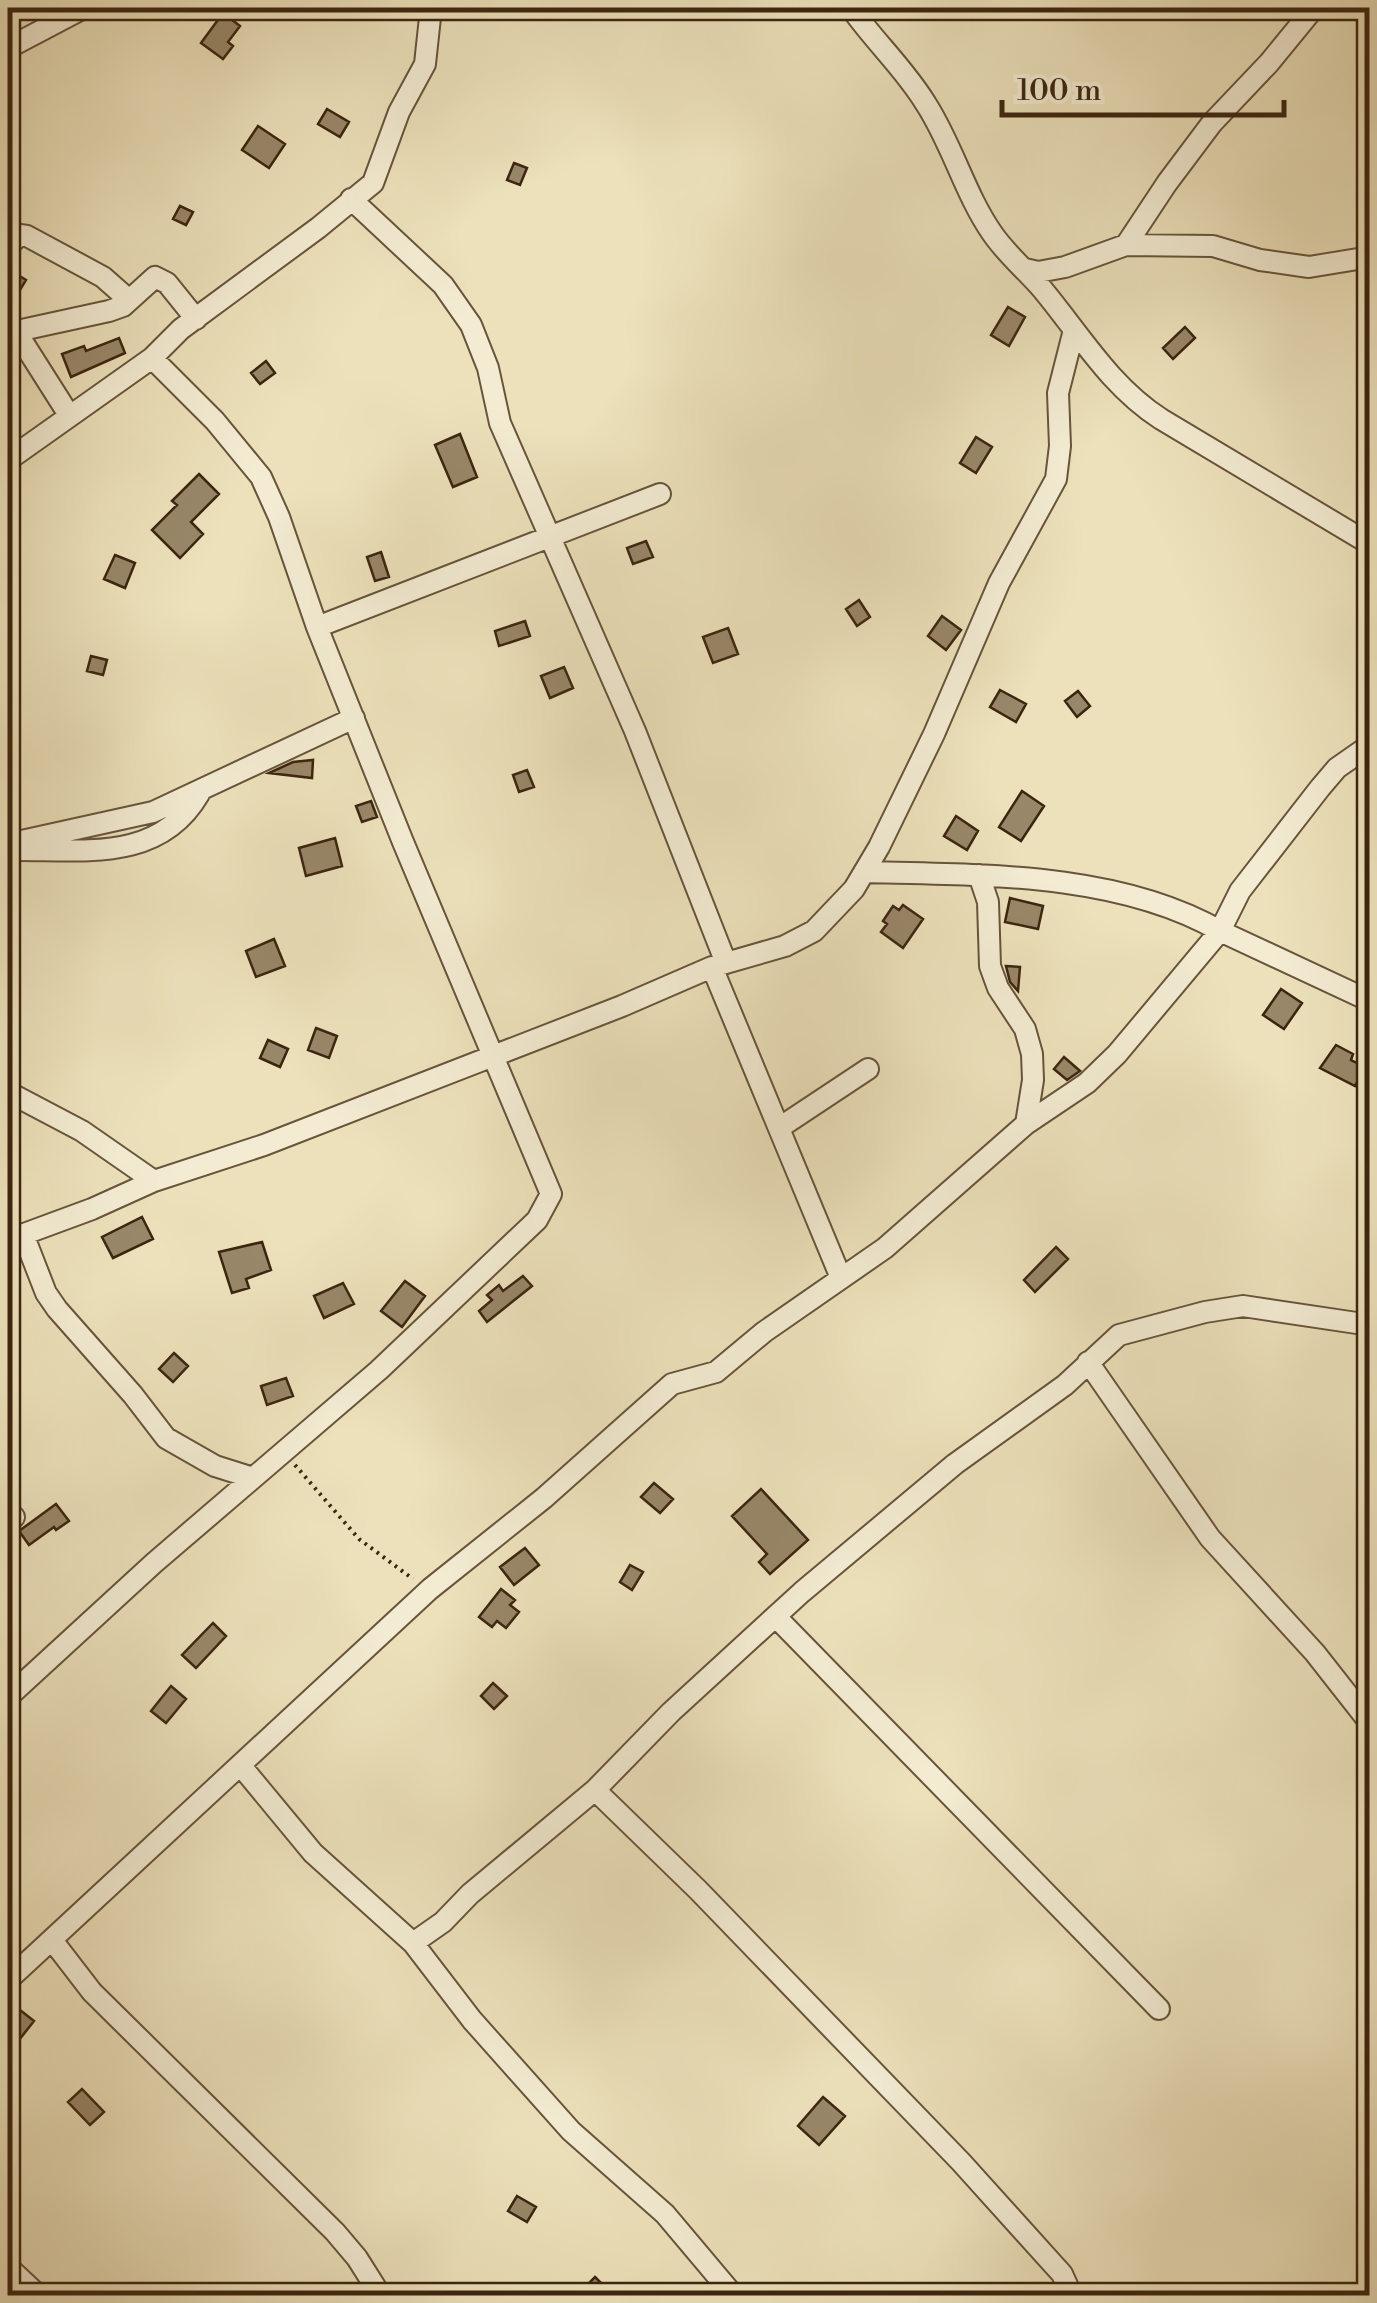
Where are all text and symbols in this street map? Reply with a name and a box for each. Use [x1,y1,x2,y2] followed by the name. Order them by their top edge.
[1002,55,1284,117] scale bar
[1017,72,1101,110] text: 100 m

